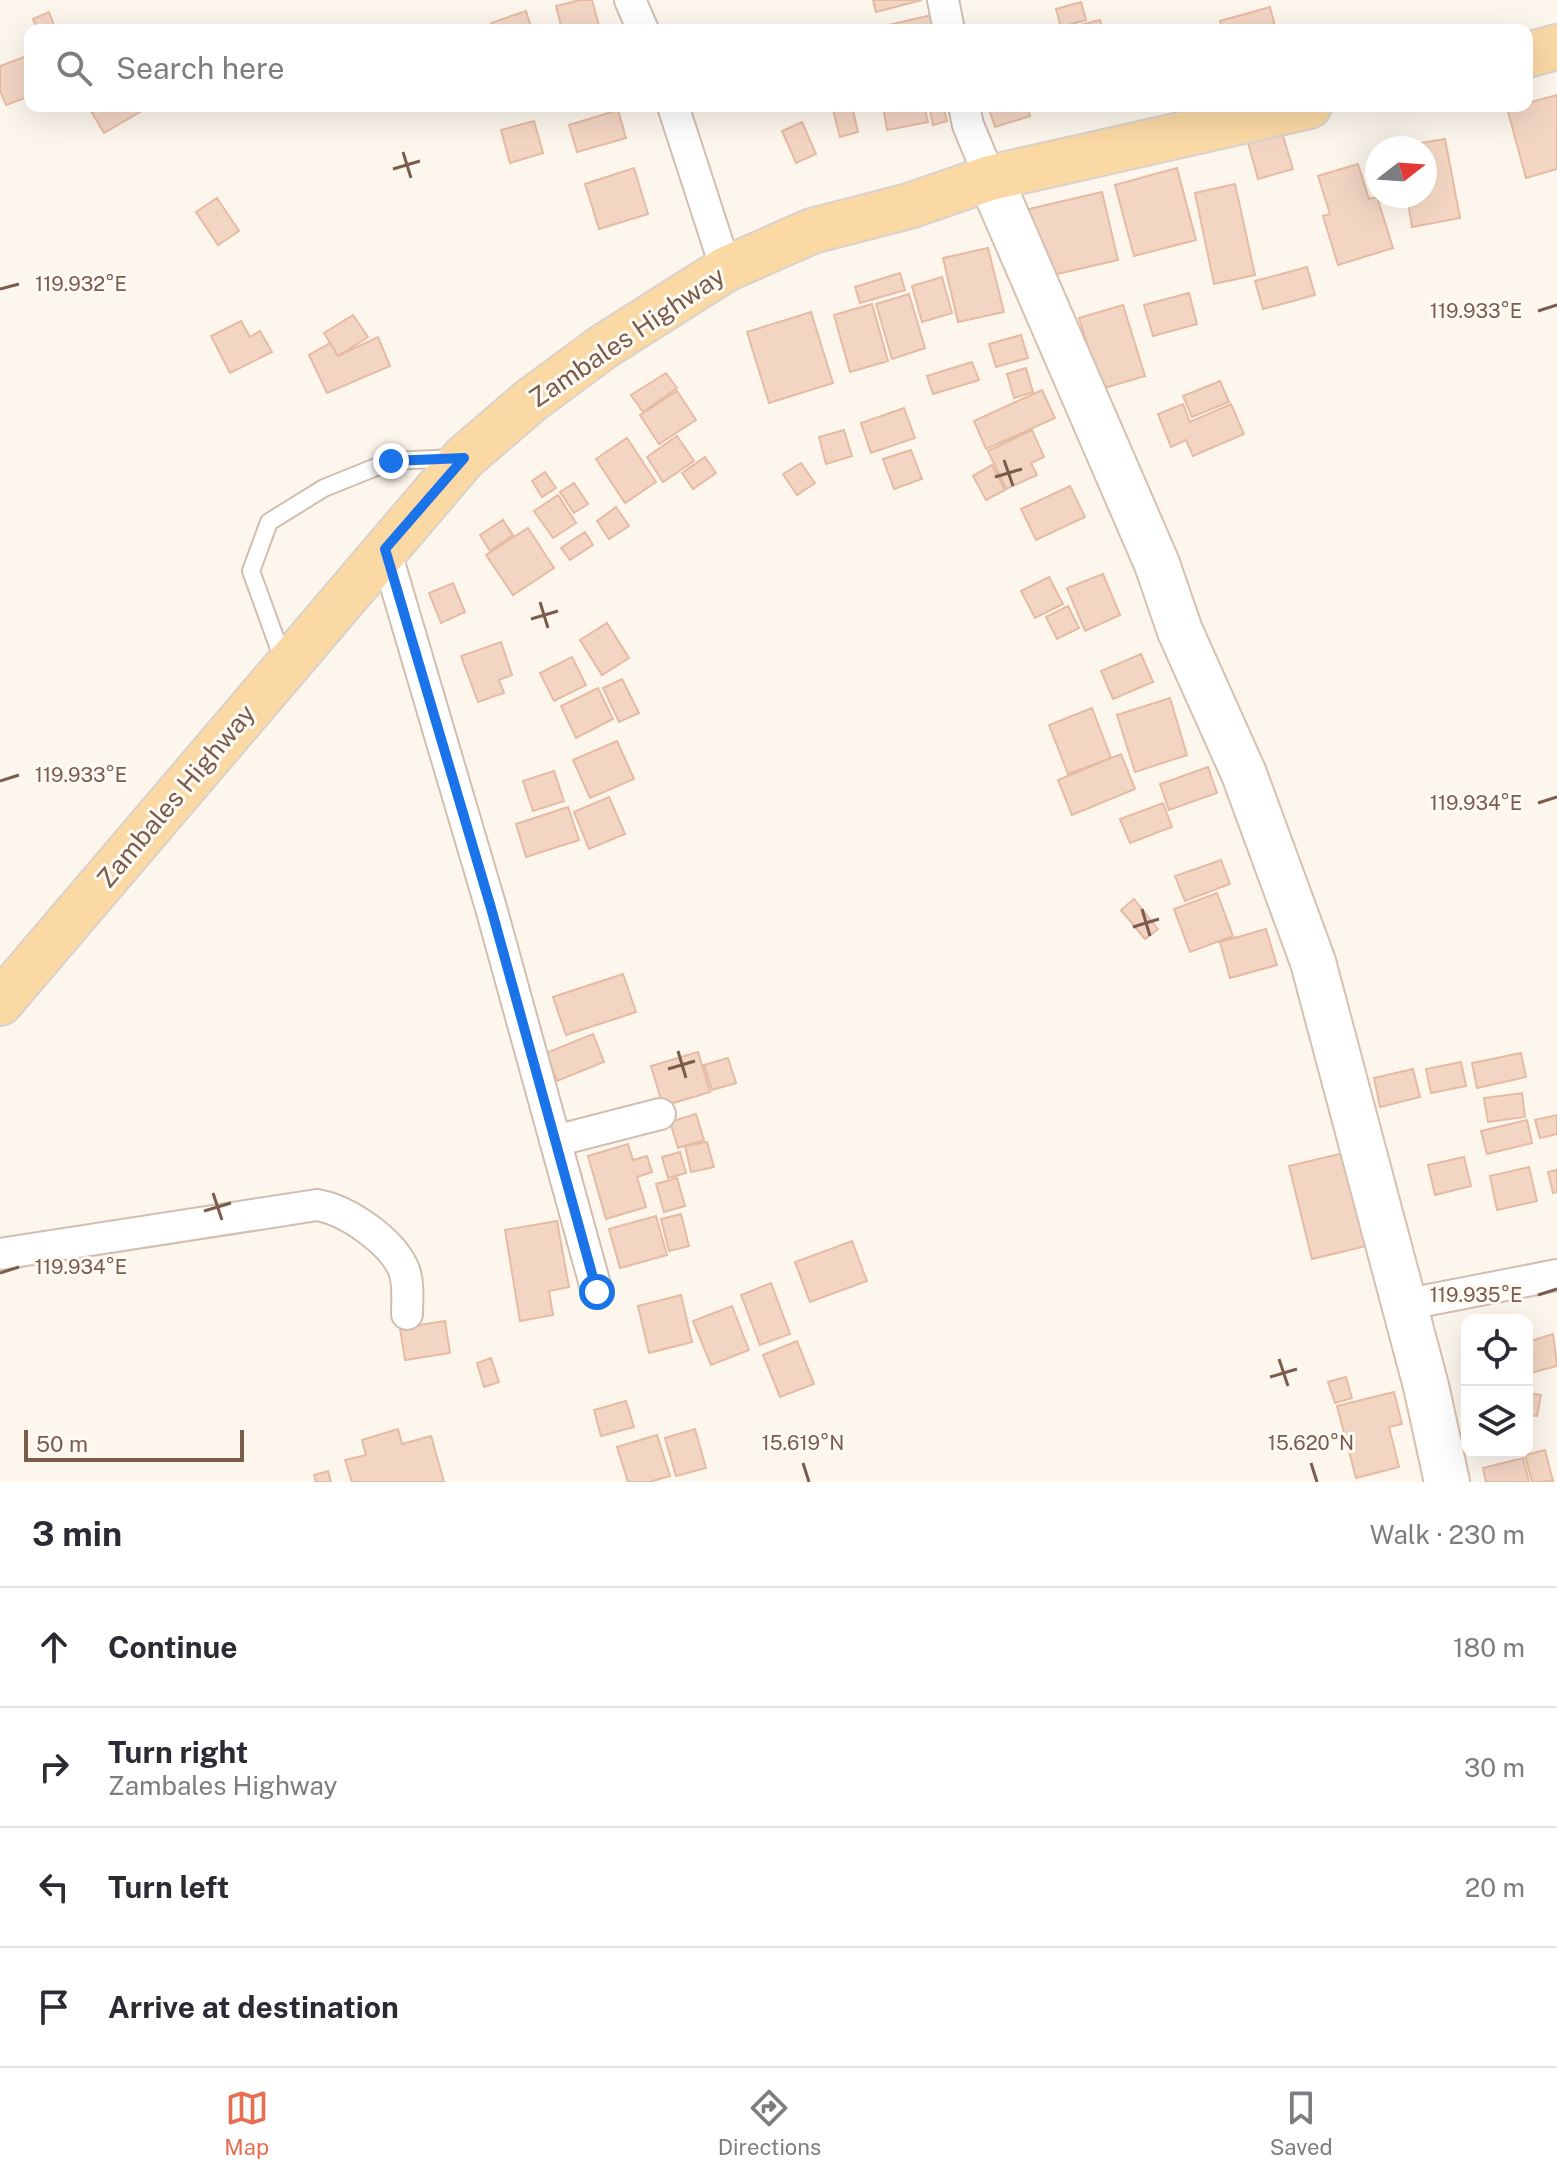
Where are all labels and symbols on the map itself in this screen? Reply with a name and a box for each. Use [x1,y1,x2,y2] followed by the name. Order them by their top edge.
[1365,136,1437,208] north arrow
[523,260,731,414] street label: Zambales Highway
[35,272,127,296] text: 119.932°E
[1430,299,1522,323] text: 119.933°E
[373,443,409,479] route end
[90,698,261,894] street label: Zambales Highway
[35,763,127,787] text: 119.933°E
[1430,791,1522,815] text: 119.934°E
[35,1255,127,1279] text: 119.934°E
[579,1274,615,1310] route start
[1430,1283,1522,1307] text: 119.935°E
[24,1426,244,1462] scale bar
[762,1431,844,1455] text: 15.619°N
[1268,1431,1354,1455] text: 15.620°N

